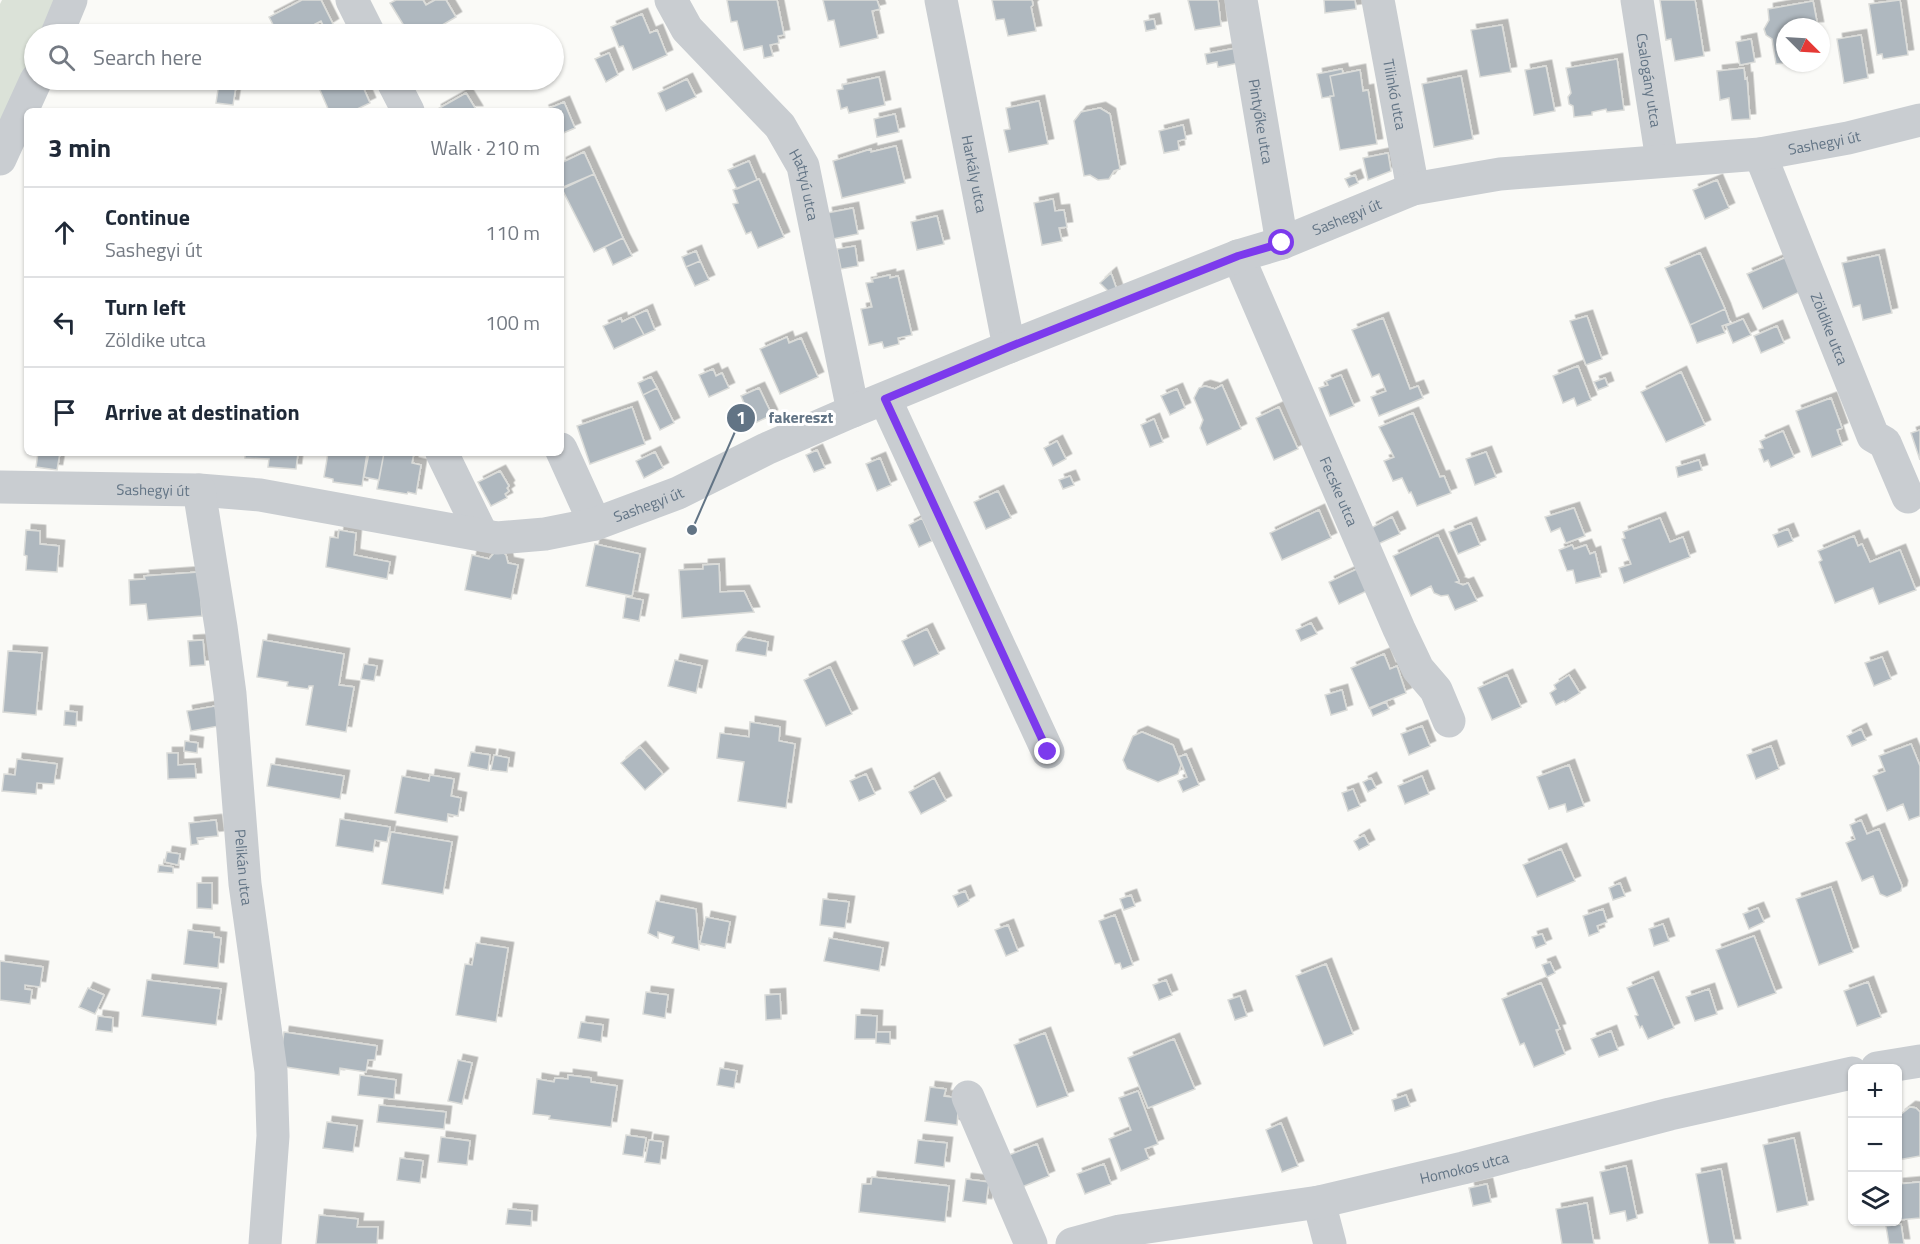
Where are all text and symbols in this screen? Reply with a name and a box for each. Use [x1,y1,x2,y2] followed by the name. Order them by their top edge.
[1776,18,1830,72] north arrow
[24,24,564,90] search box
[1631,31,1668,129] street label: Csalogány utca
[93,40,202,74] text: Search here
[45,41,78,74] icon: search
[1378,57,1413,132] street label: Tilinkó utca
[1243,77,1280,166] street label: Pintyőke utca
[1786,124,1863,160] street label: Sashegyi út
[48,128,111,167] text: 3 min
[431,132,540,163] text: Walk · 210 m
[956,133,994,215] street label: Harkály utca
[784,144,825,223] street label: Hattyú utca
[1308,192,1385,241] street label: Sashegyi út
[105,200,190,234] text: Continue
[48,216,81,249] icon: ahead
[485,217,540,248] text: 110 m
[1268,229,1294,255] route start
[105,234,202,265] text: Sashegyi út
[1805,289,1855,368] street label: Zöldike utca
[105,290,186,324] text: Turn left
[48,306,81,339] icon: left
[485,307,540,338] text: 100 m
[105,324,206,355] text: Zöldike utca
[105,395,300,429] text: Arrive at destination
[48,396,81,429] icon: arrive
[726,401,845,435] callout: fakereszt
[736,404,746,431] text: 1
[769,405,834,429] text: fakereszt
[1314,453,1365,530] street label: Fecske utca
[116,477,190,501] street label: Sashegyi út
[610,480,688,528] street label: Sashegyi út
[1034,738,1060,764] route end
[229,828,259,907] street label: Pelikán utca
[1848,1064,1902,1226] map controls
[1848,1064,1902,1118] button: +
[1848,1118,1902,1172] button: −
[1417,1145,1512,1189] street label: Homokos utca
[1848,1172,1902,1226] button: layers

